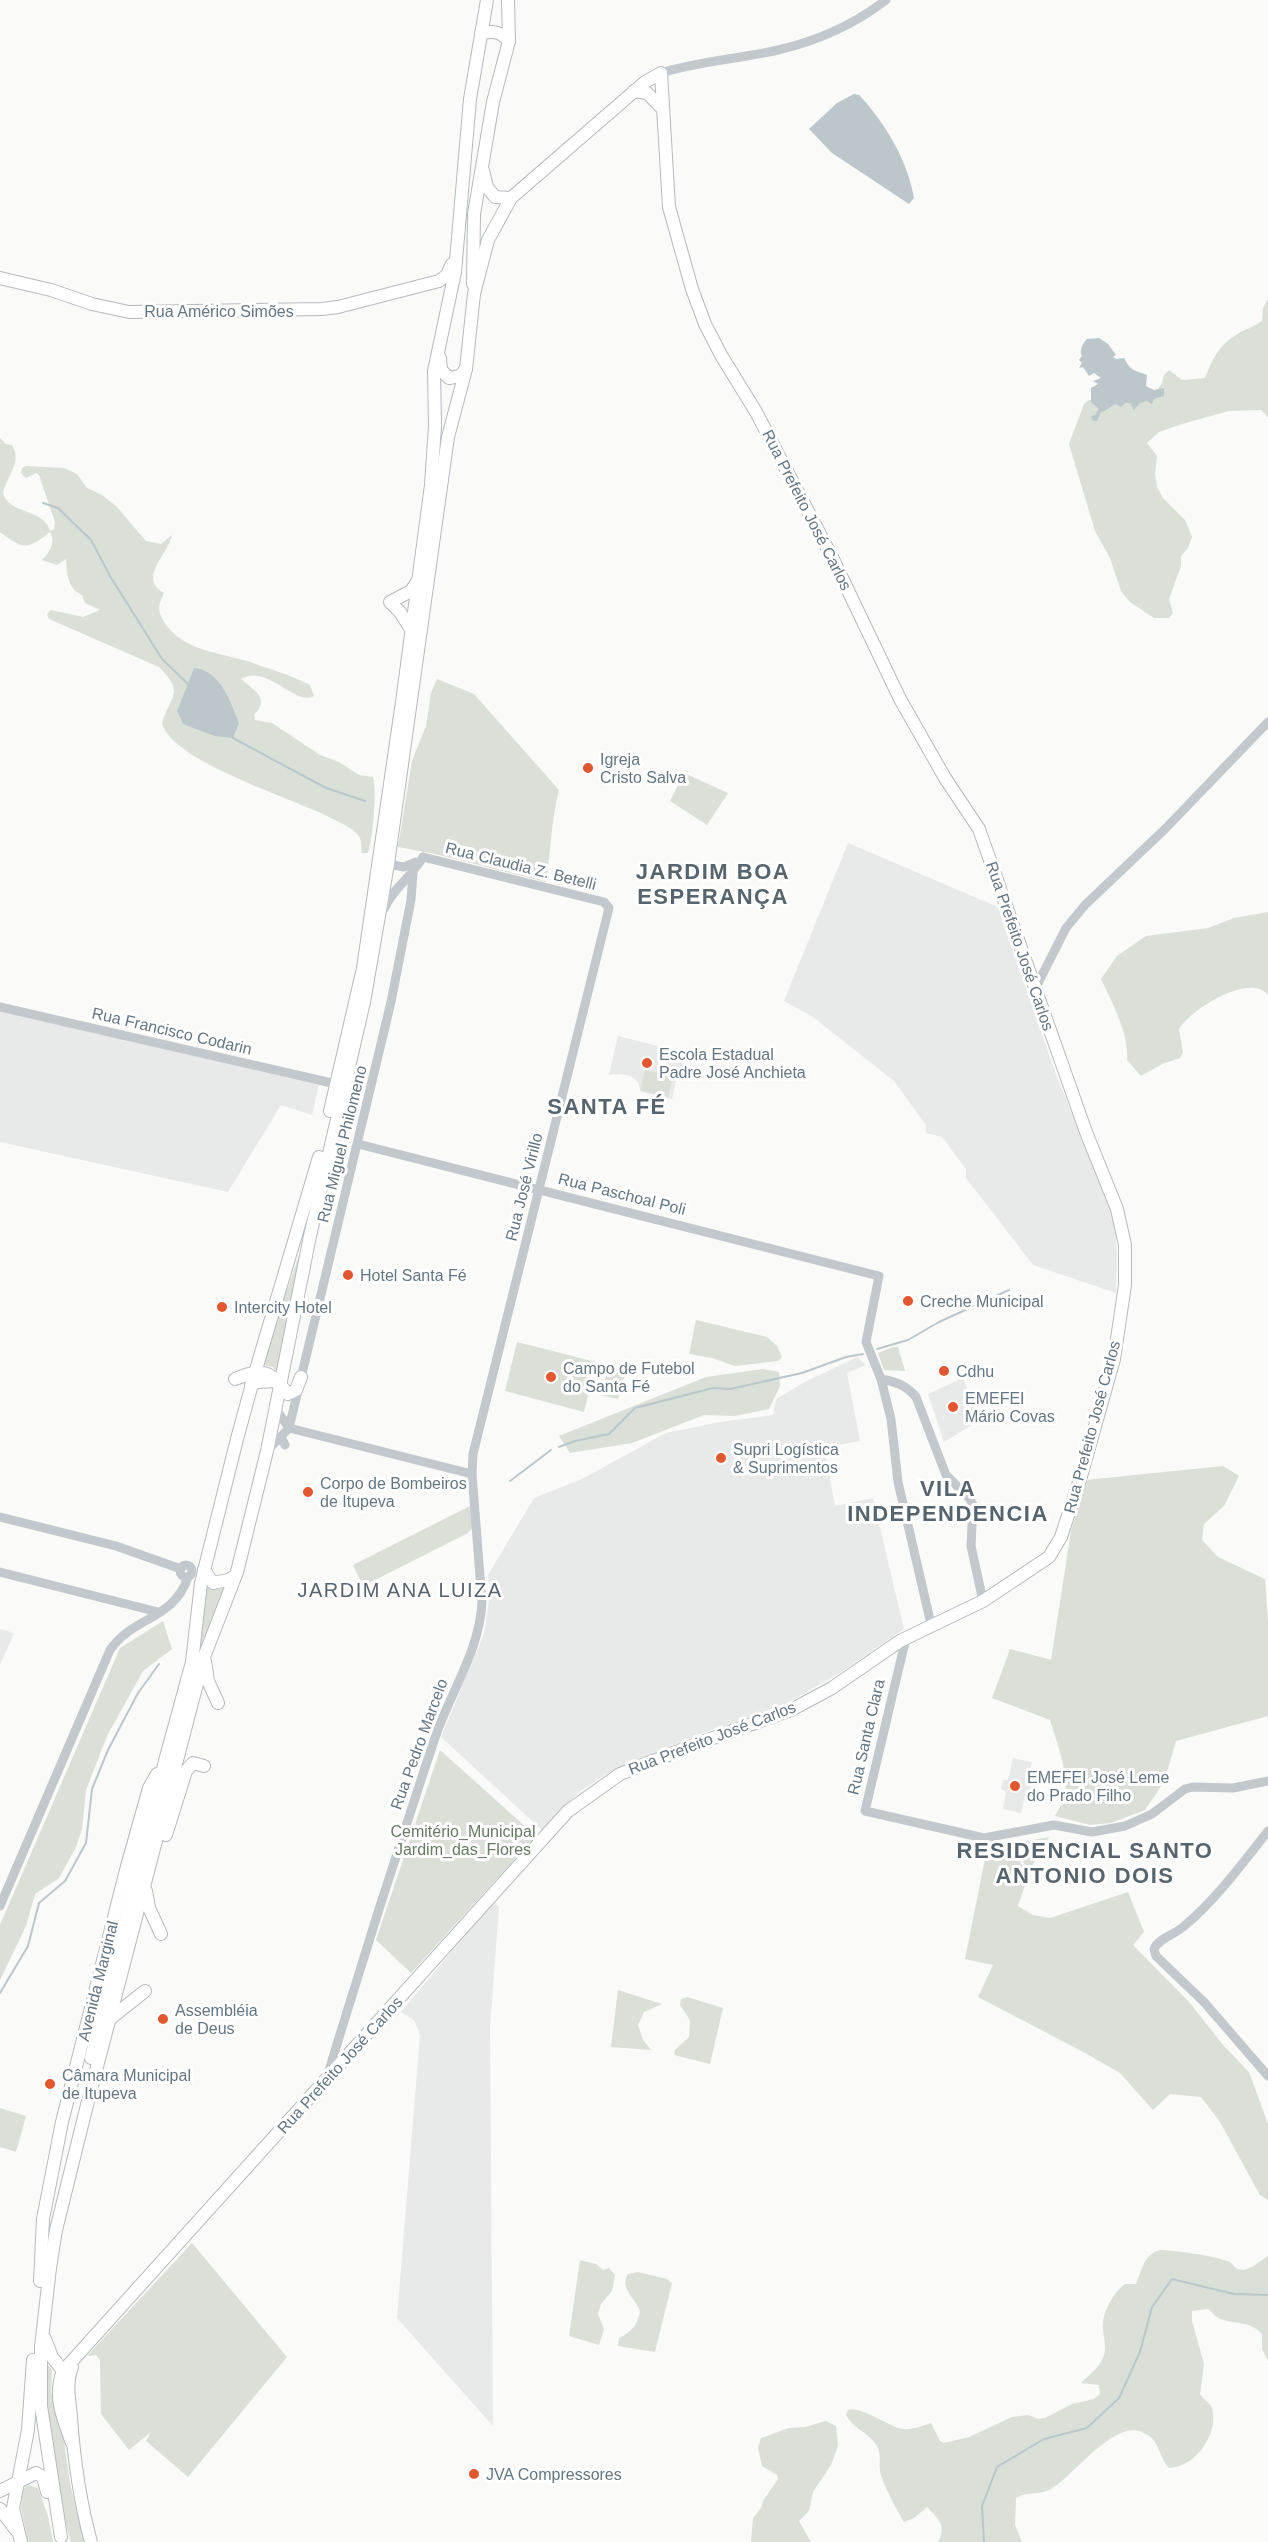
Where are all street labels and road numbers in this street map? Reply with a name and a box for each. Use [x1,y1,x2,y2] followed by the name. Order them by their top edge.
[144,303,294,320] street label: Rua Américo Simões
[759,427,855,593] street label: Rua Prefeito José Carlos
[444,839,598,893] street label: Rua Claudia Z. Betelli
[983,859,1057,1033] street label: Rua Prefeito José Carlos
[90,1004,254,1058] street label: Rua Francisco Codarin
[314,1064,370,1224] street label: Rua Miguel Philomeno
[502,1131,546,1243] street label: Rua José Virillo
[557,1170,687,1218] street label: Rua Paschoal Poli
[1061,1339,1123,1515] street label: Rua Prefeito José Carlos
[387,1676,451,1812] street label: Rua Pedro Marcelo
[844,1677,888,1797] street label: Rua Santa Clara
[626,1698,798,1778] street label: Rua Prefeito José Carlos
[75,1919,121,2043] street label: Avenida Marginal
[274,1993,406,2137] street label: Rua Prefeito José Carlos

